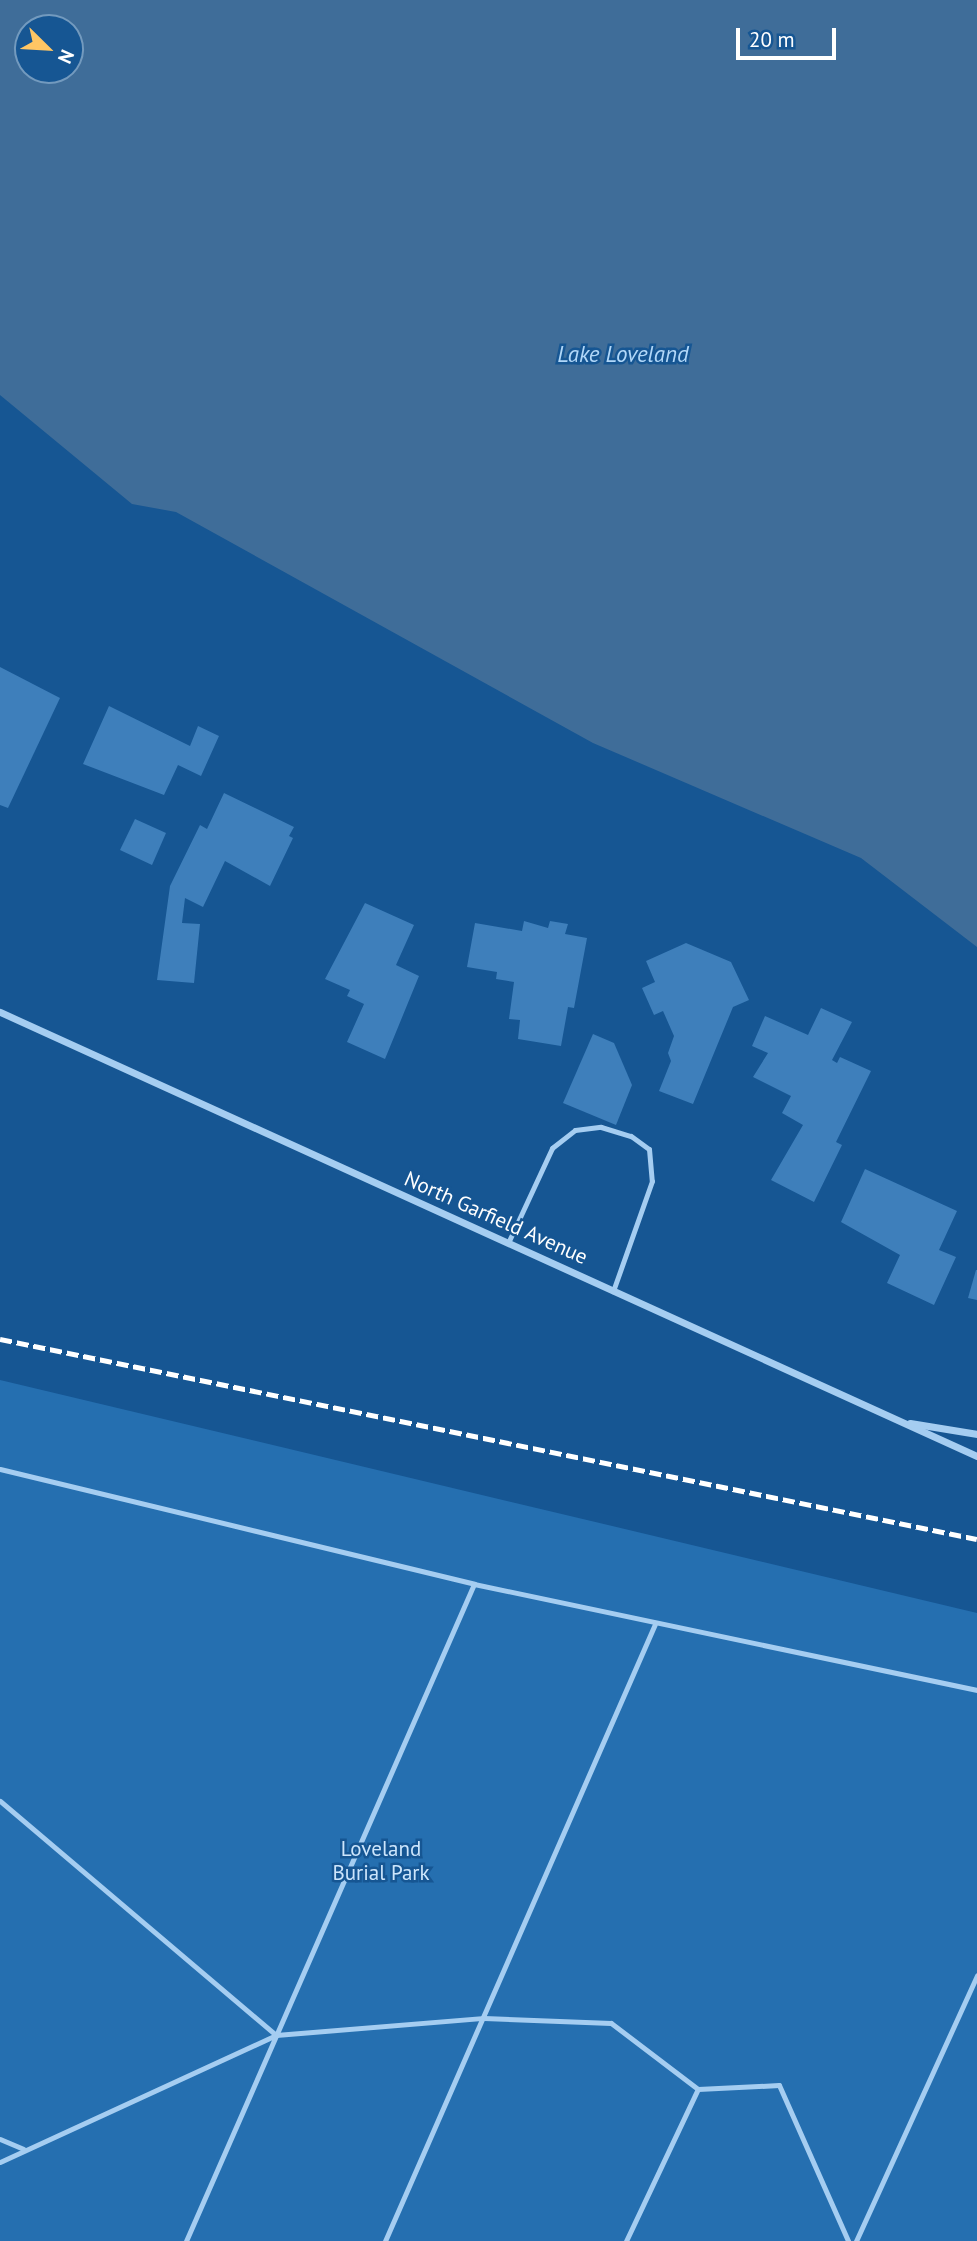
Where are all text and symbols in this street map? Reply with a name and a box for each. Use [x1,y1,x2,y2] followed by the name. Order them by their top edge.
[14,14,84,84] north arrow
[739,14,839,58] scale bar
[749,26,795,53] text: 20 m
[53,46,80,67] text: N
[557,340,689,368] water label: Lake Loveland
[400,1166,592,1270] street label: North Garfield Avenue
[332,1836,430,1886] park label: Loveland Burial Park

